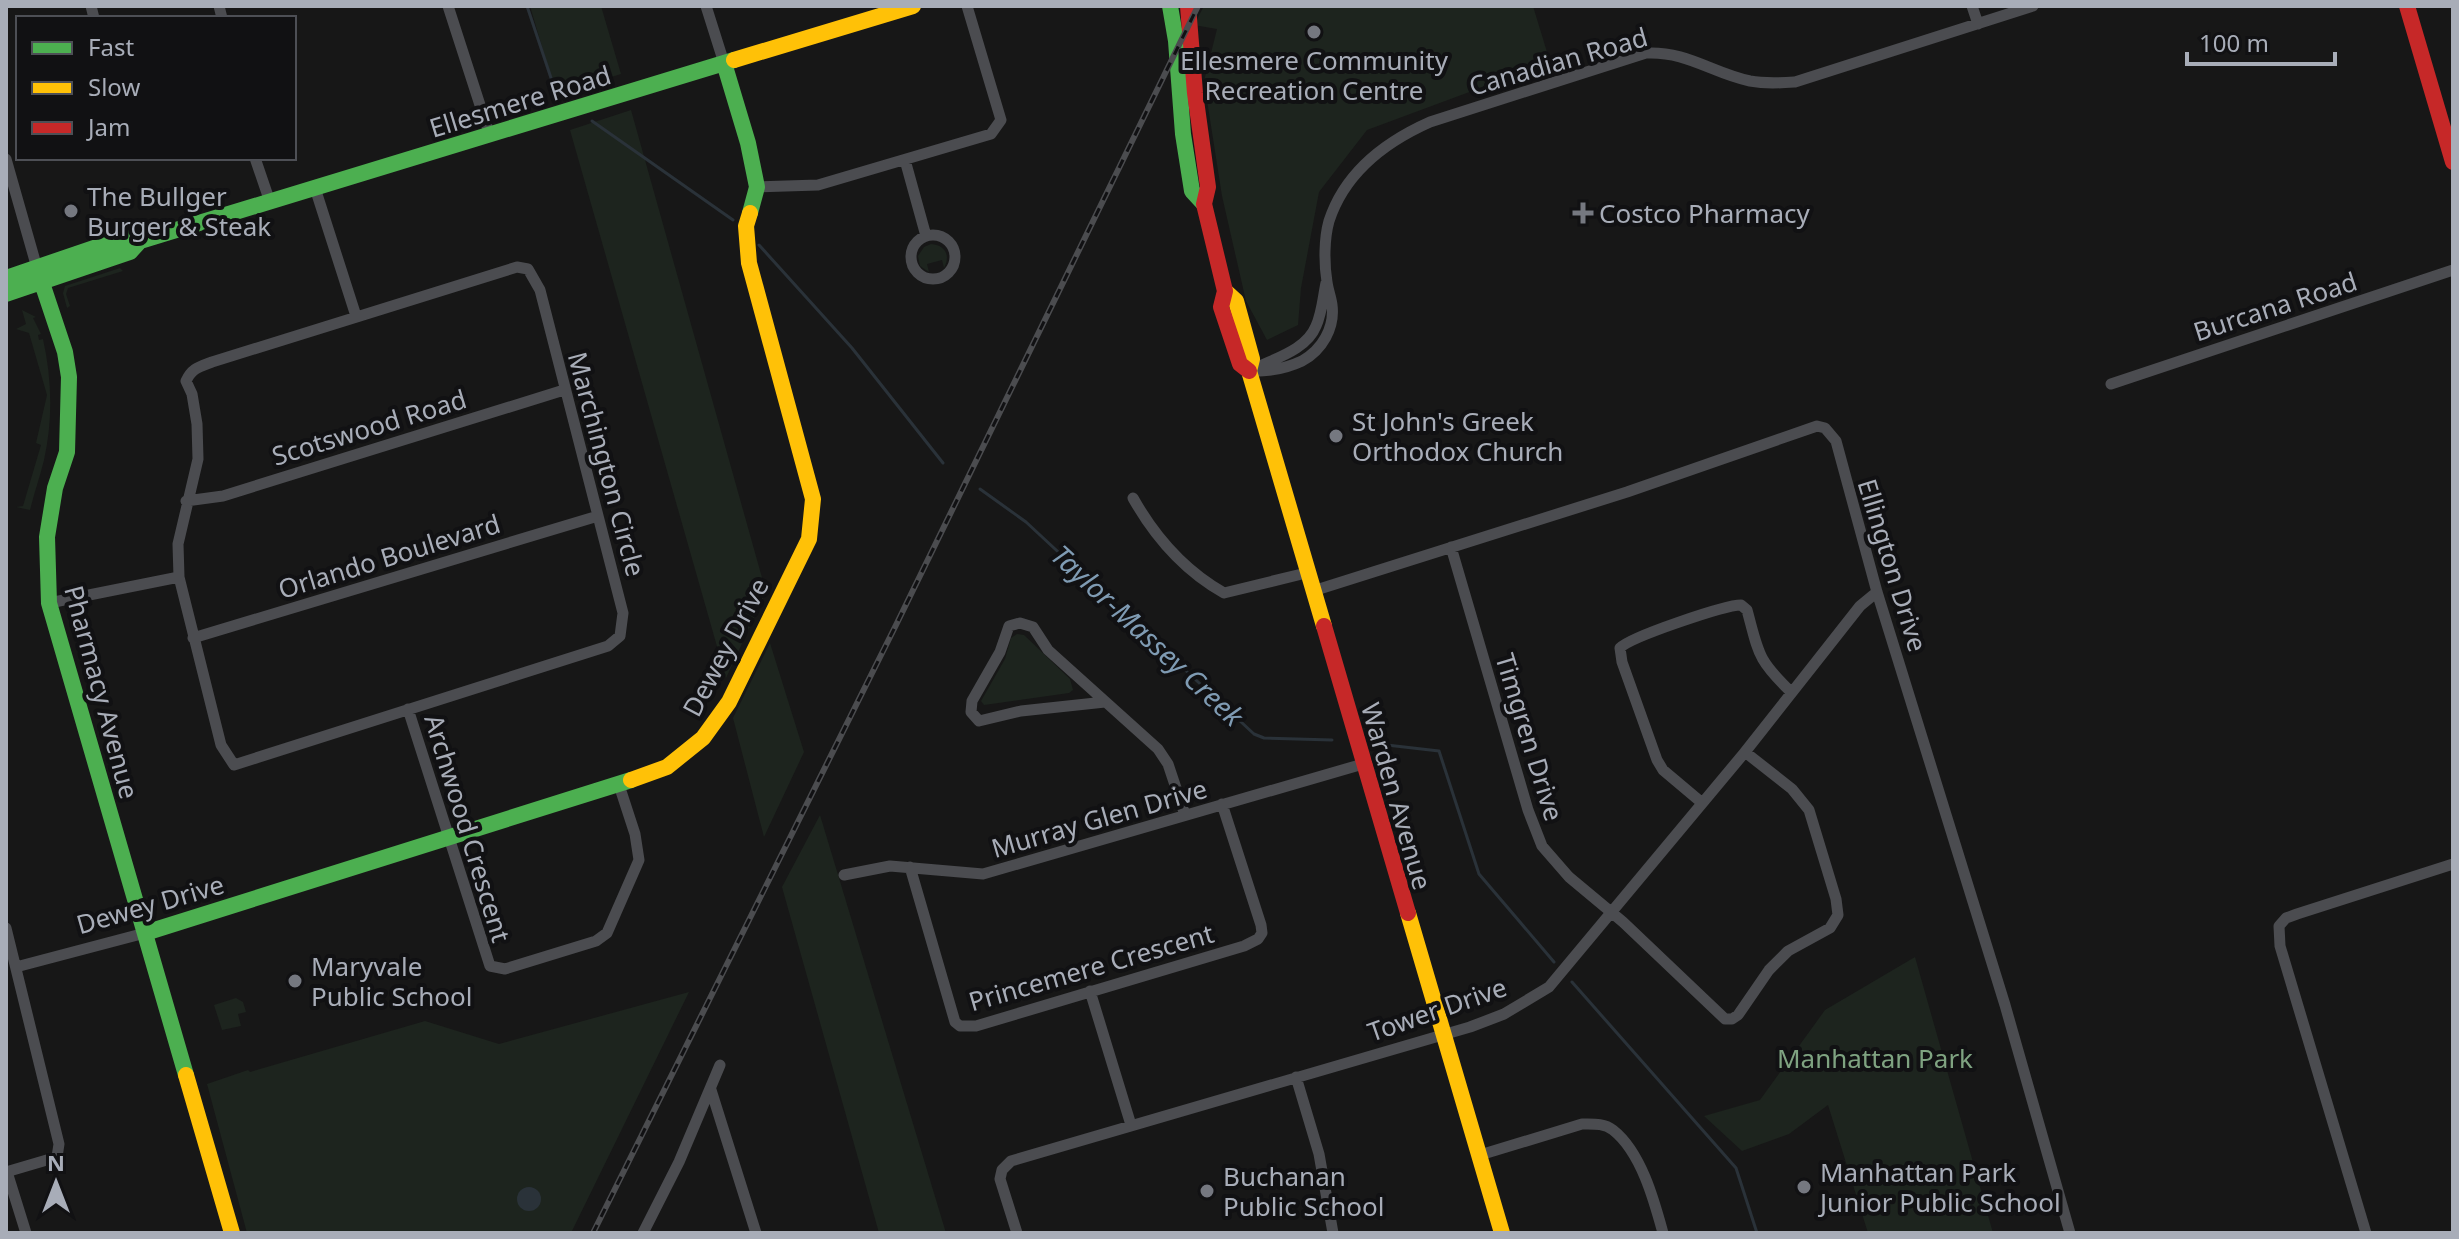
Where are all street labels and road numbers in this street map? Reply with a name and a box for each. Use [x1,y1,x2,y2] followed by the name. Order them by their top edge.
[1464,18,1652,104] street label: Canadian Road
[425,56,615,146] street label: Ellesmere Road
[2189,263,2361,349] street label: Burcana Road
[560,348,654,580] street label: Marchington Circle
[267,380,471,474] street label: Scotswood Road
[1850,474,1936,656] street label: Ellington Drive
[274,505,504,607] street label: Orlando Boulevard
[673,571,777,723] street label: Dewey Drive
[56,581,148,803] street label: Pharmacy Avenue
[1487,649,1573,825] street label: Timgren Drive
[1353,698,1441,894] street label: Warden Avenue
[416,710,520,946] street label: Archwood Crescent
[987,770,1211,866] street label: Murray Glen Drive
[72,866,228,942] street label: Dewey Drive
[964,915,1218,1019] street label: Princemere Crescent
[1363,968,1511,1050] street label: Tower Drive

